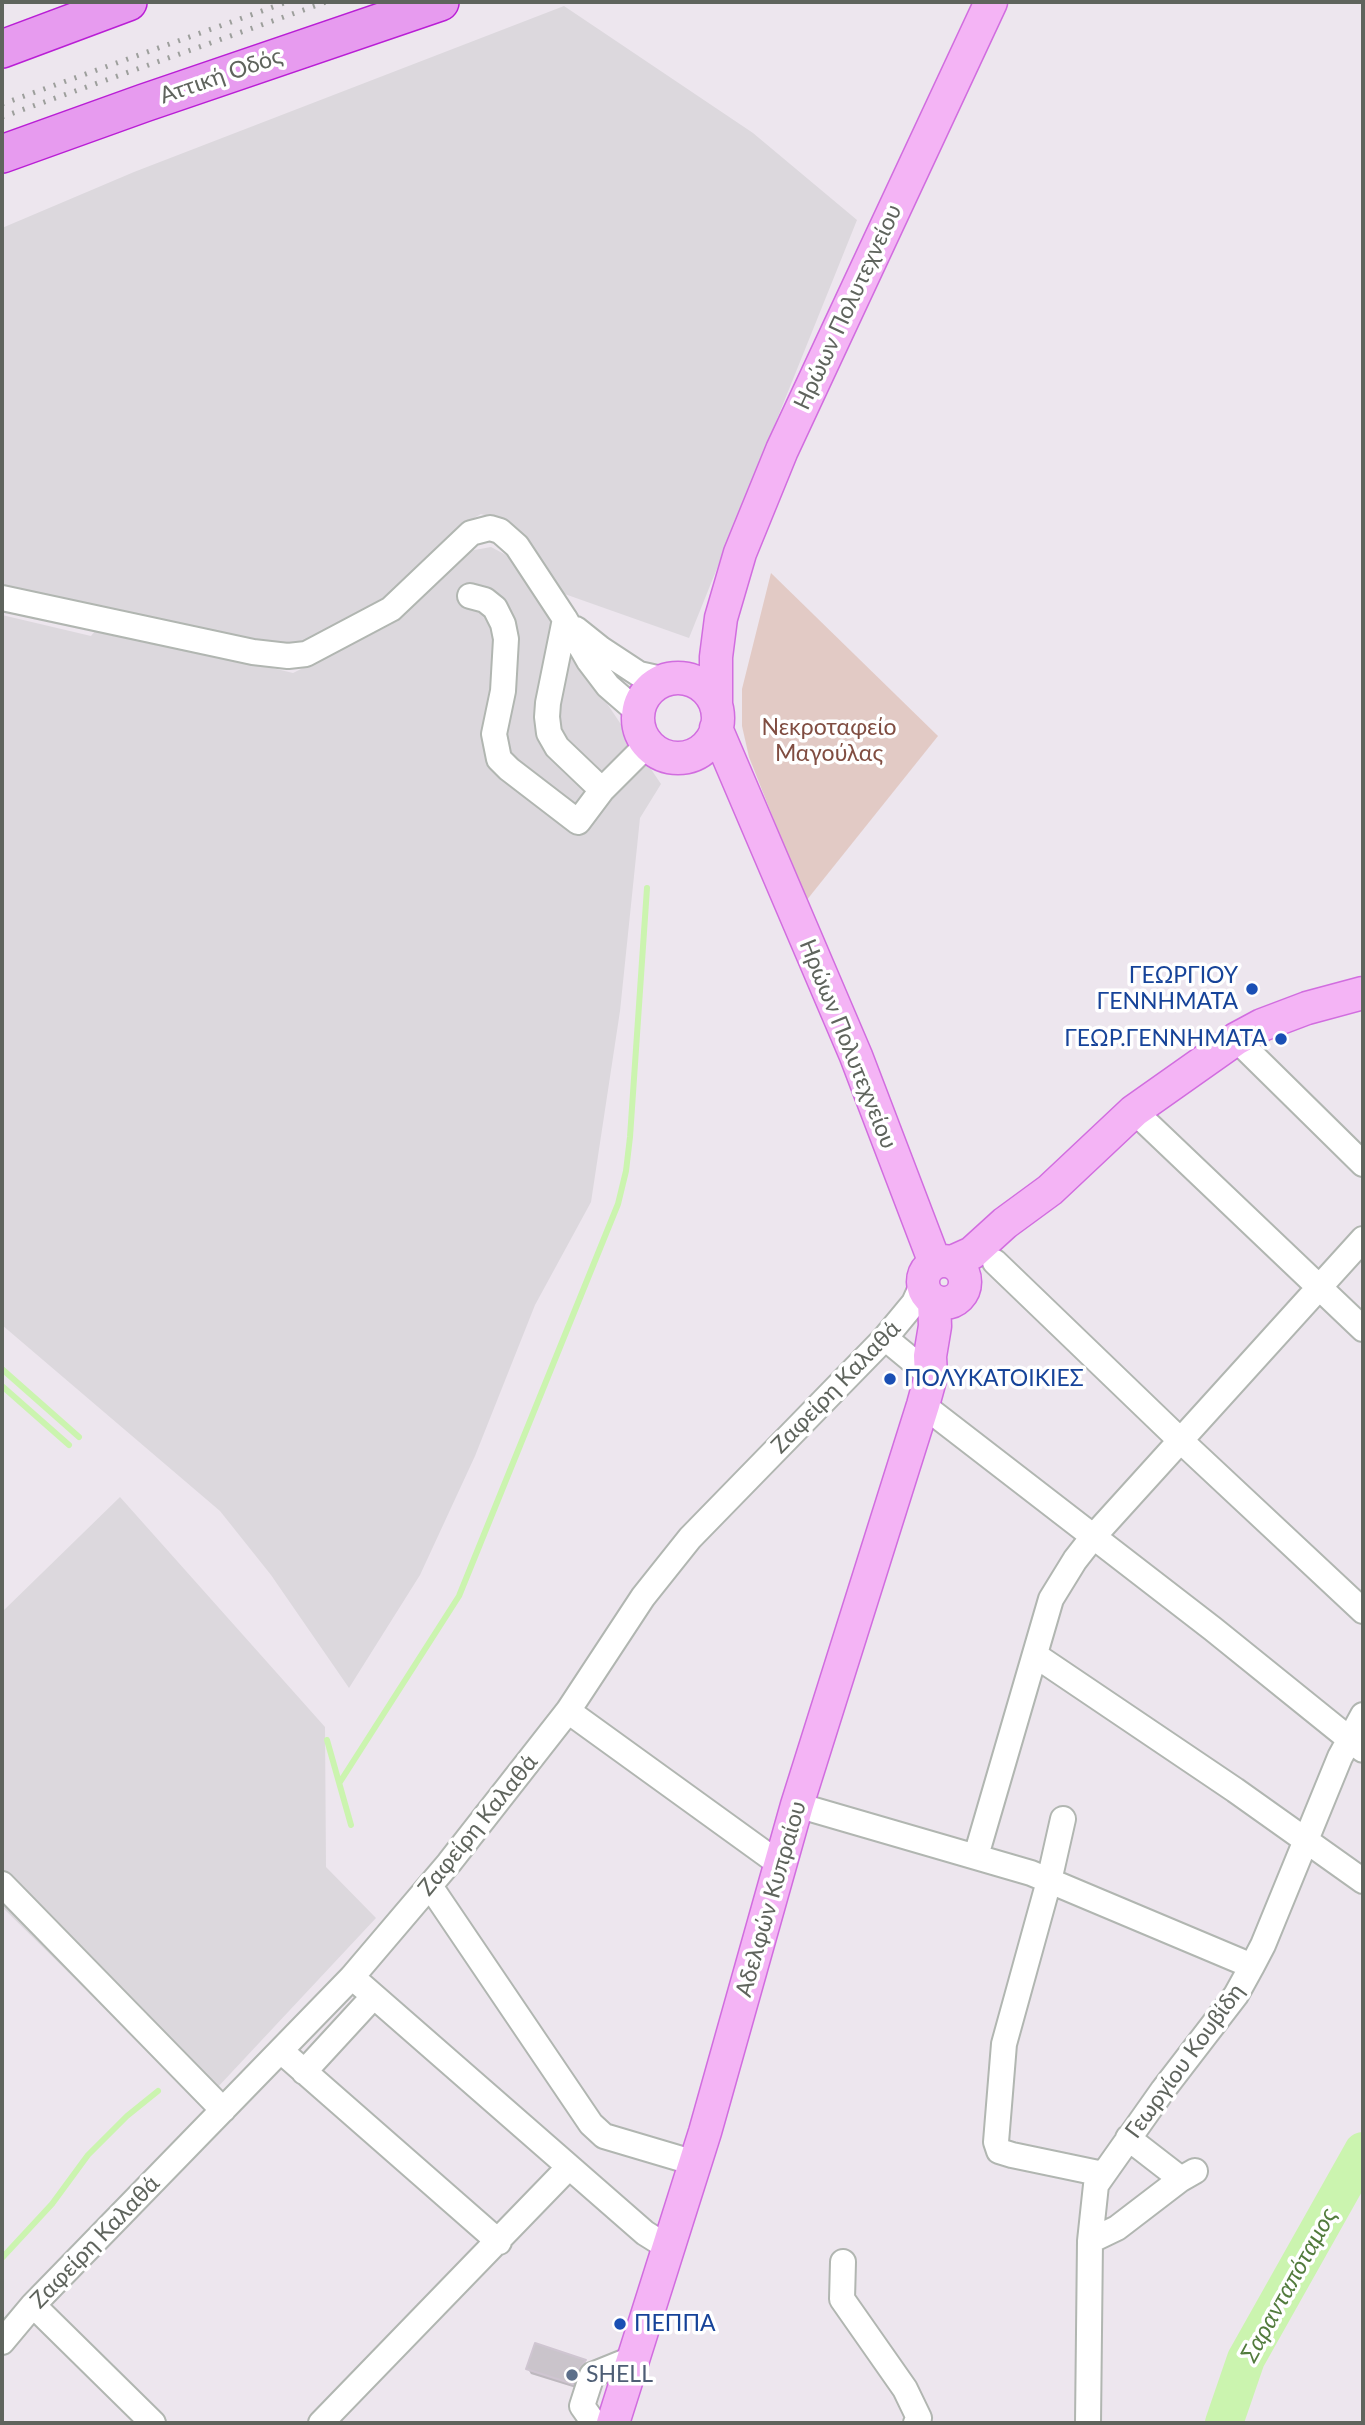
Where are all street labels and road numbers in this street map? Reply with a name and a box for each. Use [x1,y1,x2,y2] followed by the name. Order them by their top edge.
[156,42,286,110] street label: Αττική Οδός
[788,200,908,414] street label: Ηρώων Πολυτεχνείου
[793,935,903,1153] street label: Ηρώων Πολυτεχνείου
[766,1315,906,1459] street label: Ζαφείρη Καλαθά
[413,1749,543,1901] street label: Ζαφείρη Καλαθά
[730,1798,812,2000] street label: Αδελφών Κυπραίου
[1120,1978,1250,2144] street label: Γεωργίου Κουβίδη
[25,2170,165,2314] street label: Ζαφείρη Καλαθά

